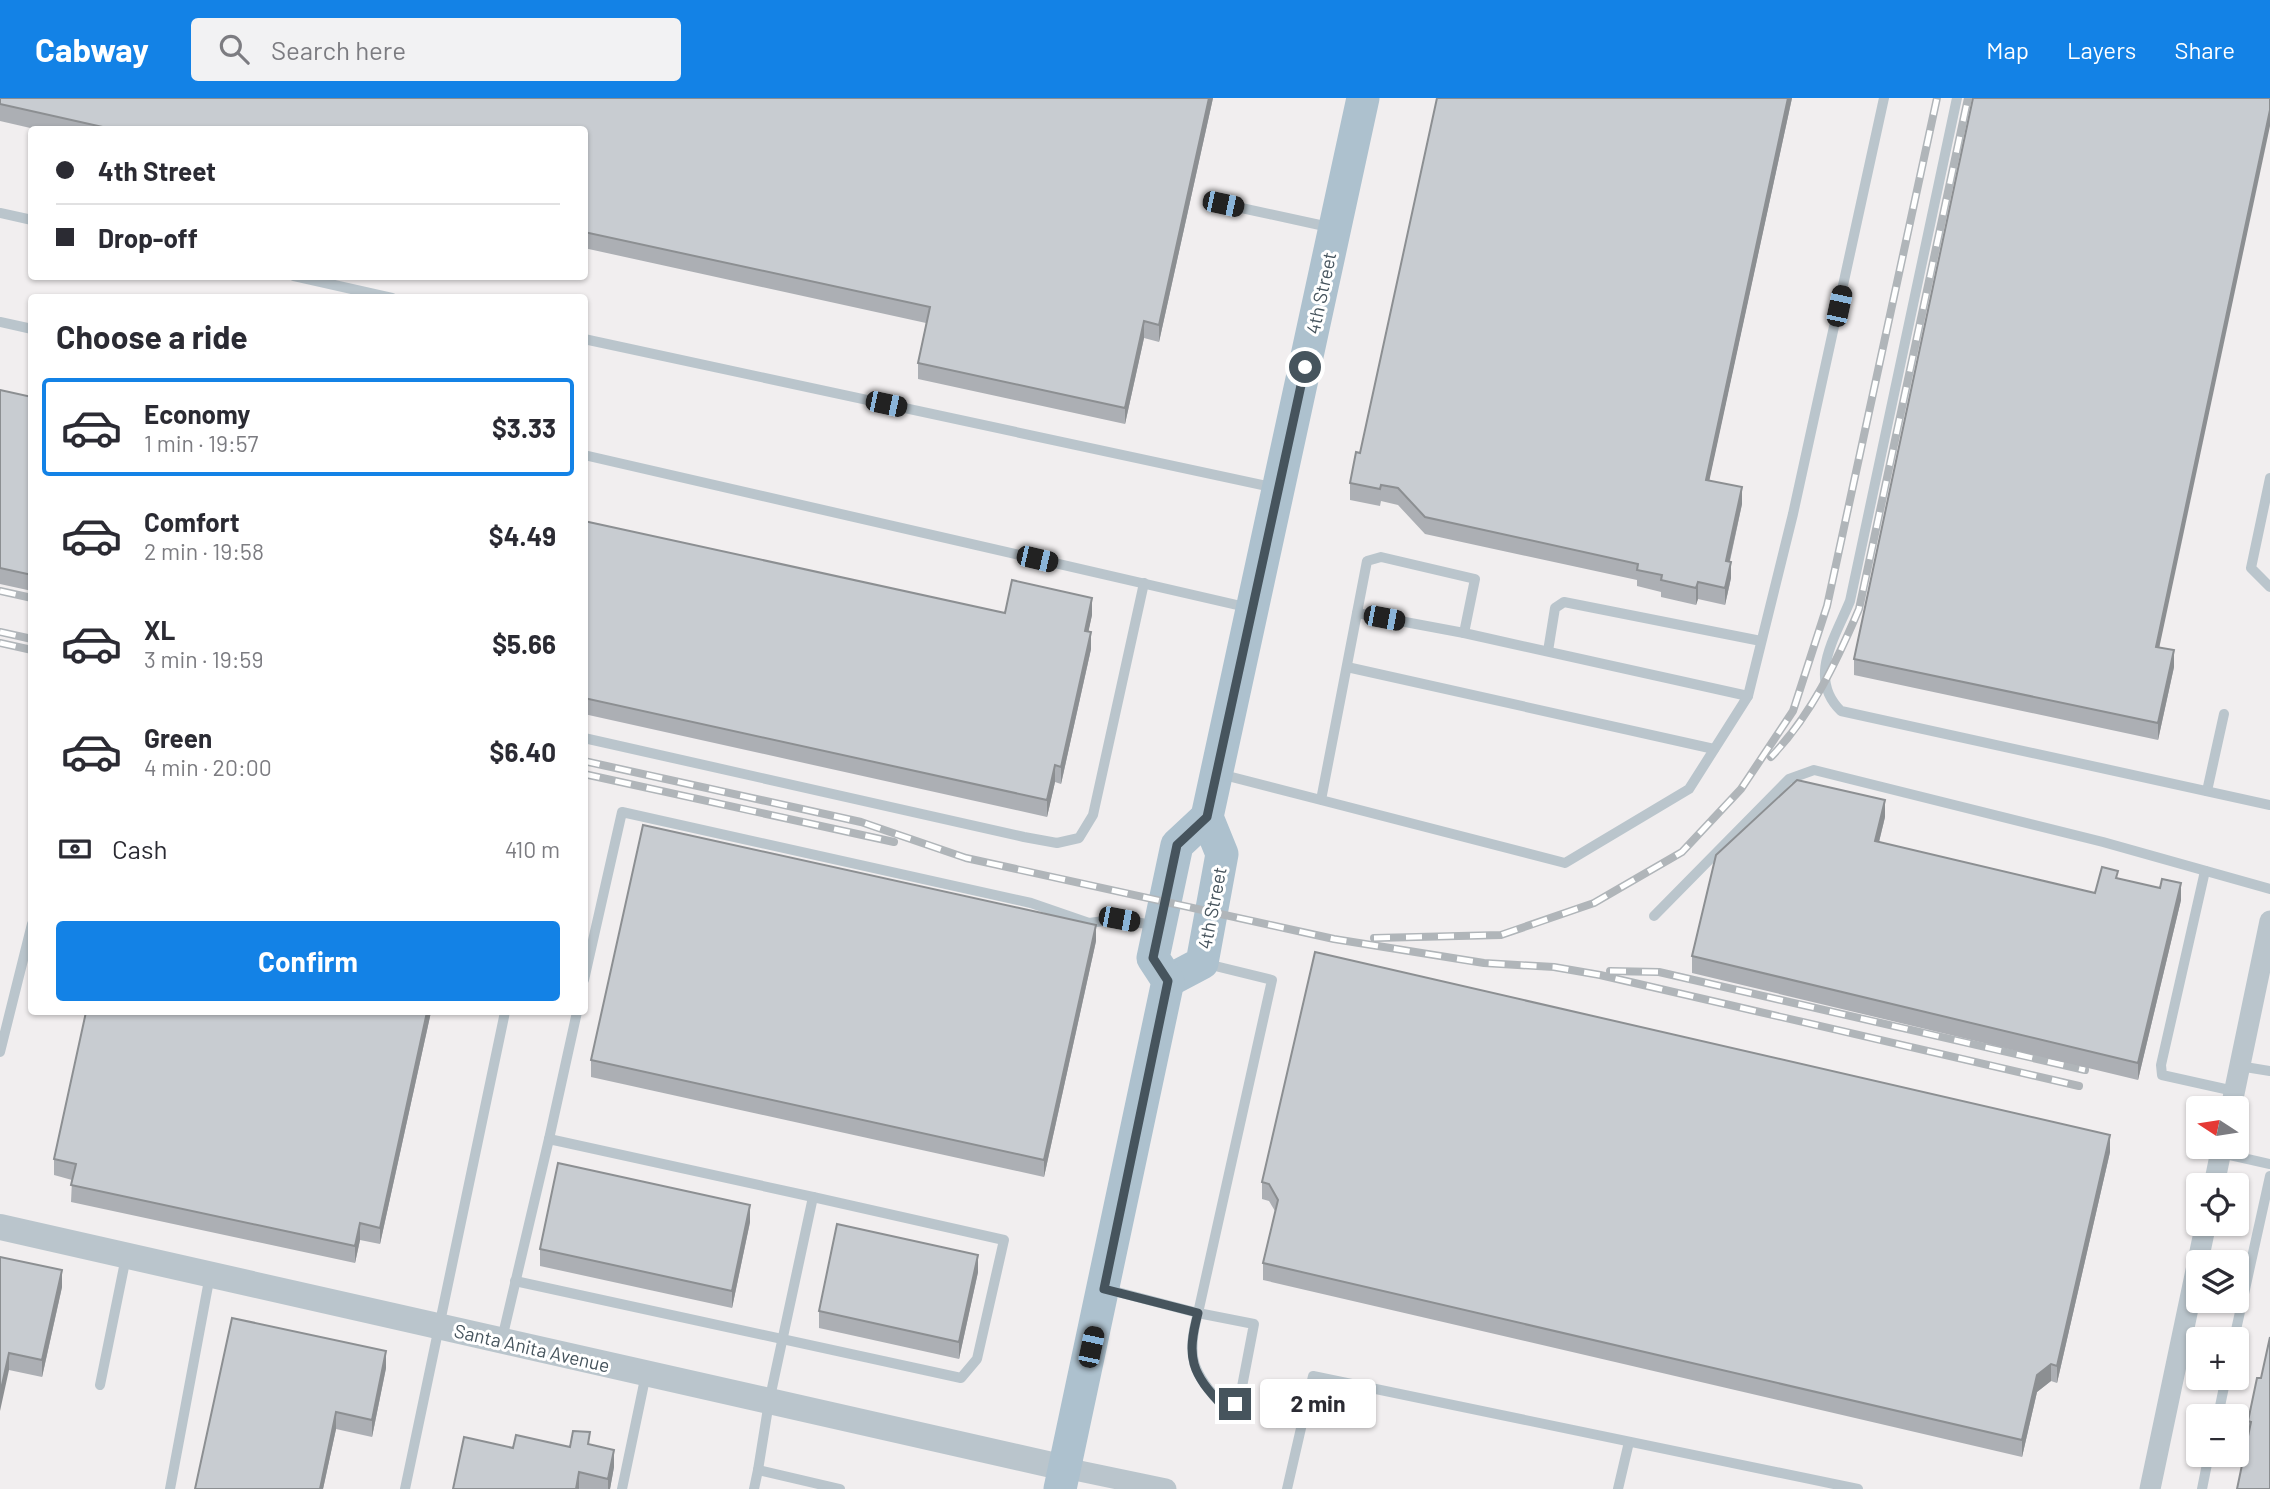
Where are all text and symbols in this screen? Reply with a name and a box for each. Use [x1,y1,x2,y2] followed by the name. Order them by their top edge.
[191,18,681,81] search box
[35,29,149,69] text: Cabway
[215,30,253,68] icon: search
[271,34,406,65] text: Search here
[1986,35,2029,64] text: Map
[2067,35,2136,64] text: Layers
[2174,35,2235,64] text: Share
[98,155,216,186] text: 4th Street
[1201,189,1246,219] car
[98,222,198,253] text: Drop-off
[1301,250,1340,336] street label: 4th Street
[1825,283,1854,329] car
[56,317,248,355] text: Choose a ride
[1289,351,1321,383] route start
[864,389,909,419] car
[60,396,123,459] icon: car
[144,398,250,429] text: Economy
[492,412,556,443] text: $3.33
[144,429,259,457] text: 1 min · 19:57
[60,504,123,567] icon: car
[144,506,240,537] text: Comfort
[489,520,556,551] text: $4.49
[144,537,264,565] text: 2 min · 19:58
[1015,544,1060,574] car
[1362,604,1407,632] car
[60,612,123,675] icon: car
[144,614,175,645] text: XL
[492,628,556,659] text: $5.66
[144,645,263,673] text: 3 min · 19:59
[60,720,123,783] icon: car
[144,722,212,753] text: Green
[490,736,556,767] text: $6.40
[144,753,272,781] text: 4 min · 20:00
[56,830,94,868] icon: cash
[112,833,167,864] text: Cash
[505,835,560,863] text: 410 m
[1192,865,1231,951] street label: 4th Street
[1097,905,1142,933] car
[56,921,560,1001] button: Confirm
[2186,1096,2249,1158] north arrow
[2186,1096,2249,1467] map controls
[2186,1173,2249,1236] button: locate
[2186,1250,2249,1313] button: layers
[452,1318,612,1377] street label: Santa Anita Avenue
[1077,1324,1106,1370] car
[2186,1327,2249,1390] button: +
[1260,1380,1375,1428] callout: 2 min
[1219,1388,1251,1420] route end
[1290,1389,1346,1417] text: 2 min
[2186,1404,2249,1467] button: −

